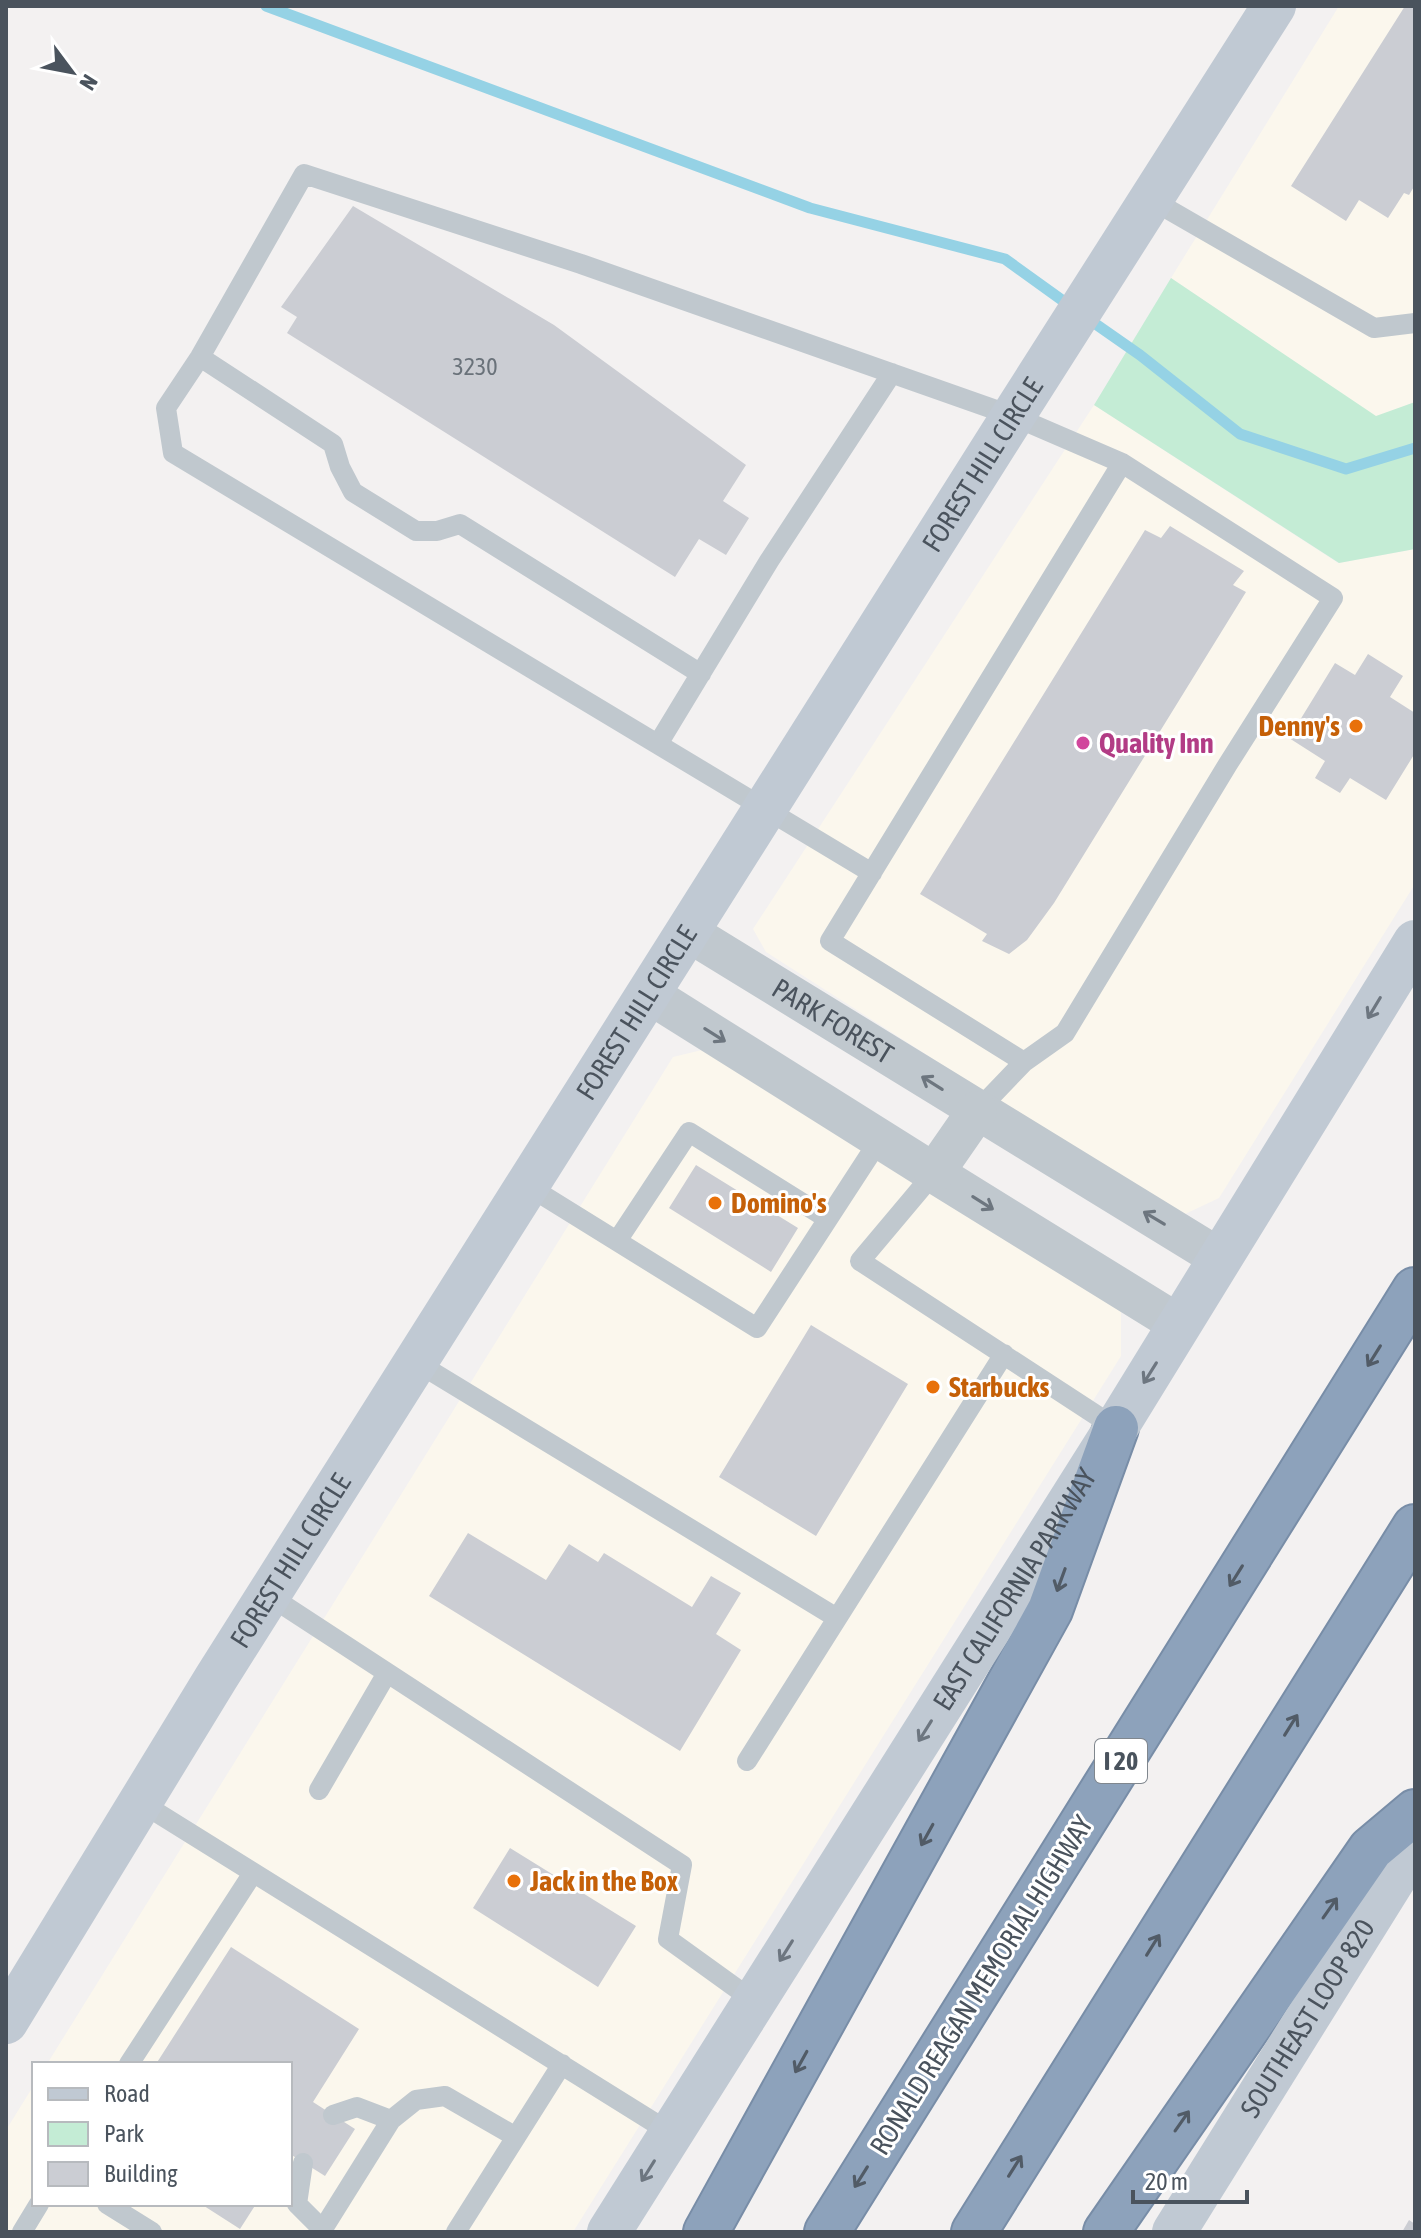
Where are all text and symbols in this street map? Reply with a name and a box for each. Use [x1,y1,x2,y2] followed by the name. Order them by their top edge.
[32,32,112,112] north arrow
[74,70,103,95] text: N
[452,353,498,380] house number: 3230
[915,372,1049,558] street label: FOREST HILL CIRCLE
[1258,710,1340,742] place label: Denny's
[1347,717,1365,735] marker: Denny's
[1099,727,1214,759] place label: Quality Inn
[1074,734,1092,752] marker: Quality Inn
[569,920,703,1105] street label: FOREST HILL CIRCLE
[767,972,899,1070] street label: PARK FOREST
[1366,996,1382,1019] one-way arrow
[704,1027,726,1044] one-way arrow
[921,1075,944,1091] one-way arrow
[731,1187,827,1219] place label: Domino's
[706,1194,724,1212] marker: Domino's
[971,1196,994,1212] one-way arrow
[1143,1210,1166,1226] one-way arrow
[1365,1344,1381,1367] one-way arrow
[1142,1361,1158,1384] one-way arrow
[949,1371,1050,1403] place label: Starbucks
[924,1378,942,1396] marker: Starbucks
[926,1462,1103,1716] street label: EAST CALIFORNIA PARKWAY
[223,1468,357,1653] street label: FOREST HILL CIRCLE
[1228,1564,1244,1587] one-way arrow
[1053,1568,1067,1592] one-way arrow
[1283,1714,1299,1737] one-way arrow
[917,1719,933,1742] one-way arrow
[1095,1739,1147,1783] road number: I 20
[863,1809,1099,2160] street label: RONALD REAGAN MEMORIAL HIGHWAY
[919,1823,935,1846] one-way arrow
[529,1865,678,1897] place label: Jack in the Box
[505,1872,523,1890] marker: Jack in the Box
[1322,1897,1338,1919] one-way arrow
[1234,1913,1381,2123] street label: SOUTHEAST LOOP 820
[1145,1935,1161,1957] one-way arrow
[778,1939,794,1962] one-way arrow
[792,2050,808,2073] one-way arrow
[32,2062,292,2206] legend
[104,2080,150,2107] text: Road
[1174,2111,1190,2133] one-way arrow
[104,2120,145,2147] text: Park
[1133,2154,1247,2204] scale bar
[1008,2155,1024,2178] one-way arrow
[639,2159,656,2181] one-way arrow
[104,2160,178,2187] text: Building
[853,2165,869,2188] one-way arrow
[1145,2168,1188,2195] text: 20 m

